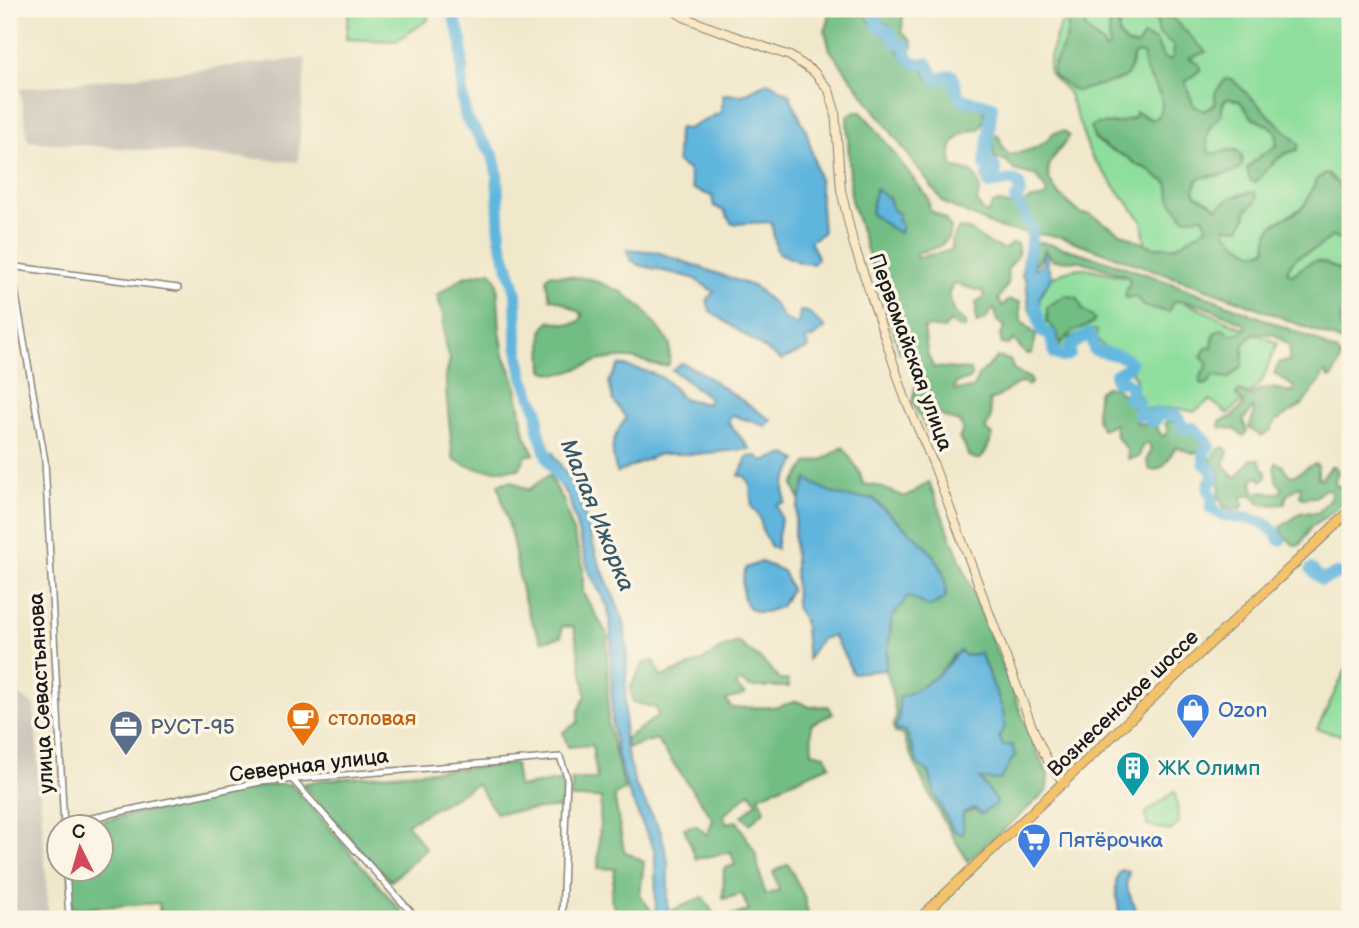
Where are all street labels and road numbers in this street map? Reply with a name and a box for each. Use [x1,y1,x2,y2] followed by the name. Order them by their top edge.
[863,250,958,455] street label: Первомайская улица
[24,591,59,794] street label: улица Севастьянова
[1043,624,1204,782] street label: Вознесенское шоссе
[228,743,391,788] street label: Северная улица

